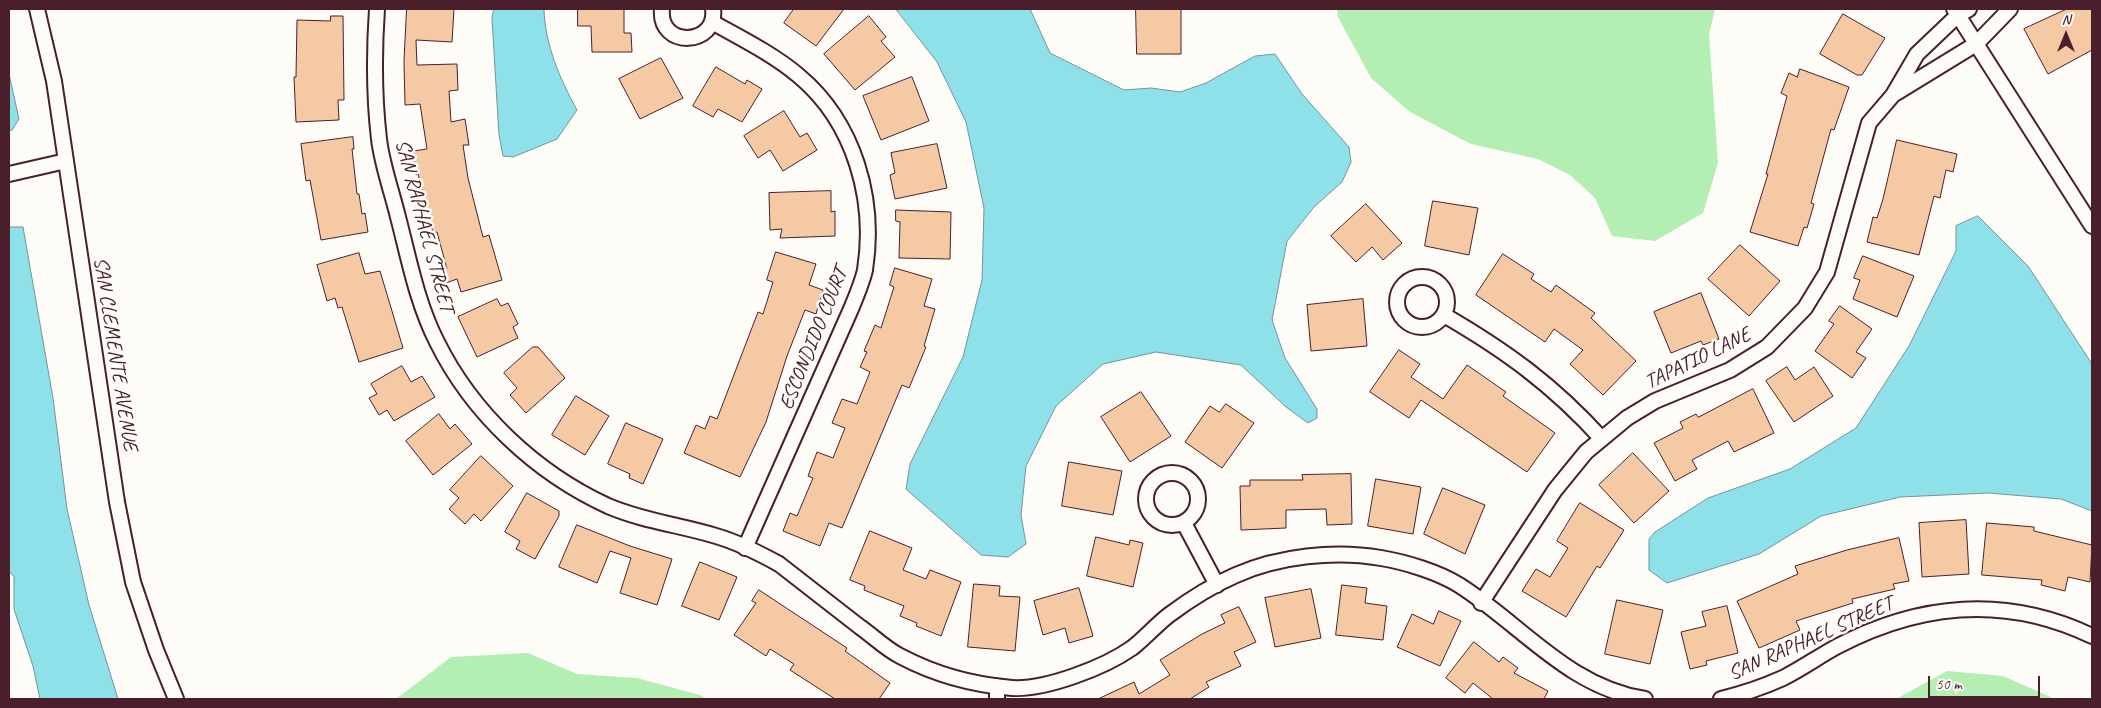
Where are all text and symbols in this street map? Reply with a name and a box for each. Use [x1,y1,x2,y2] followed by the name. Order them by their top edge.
[2041,10,2091,60] north arrow
[2062,11,2070,28] text: N
[389,137,459,315] street label: SAN RAPHAEL STREET
[87,256,143,452] street label: SAN CLEMENTE AVENUE
[774,264,854,414] street label: ESCONDIDO COURT
[1641,323,1755,395] street label: TAPATIO LANE
[1725,591,1897,687] street label: SAN RAPHAEL STREET
[1931,666,2044,698] scale bar
[1936,675,1962,694] text: 50 m

